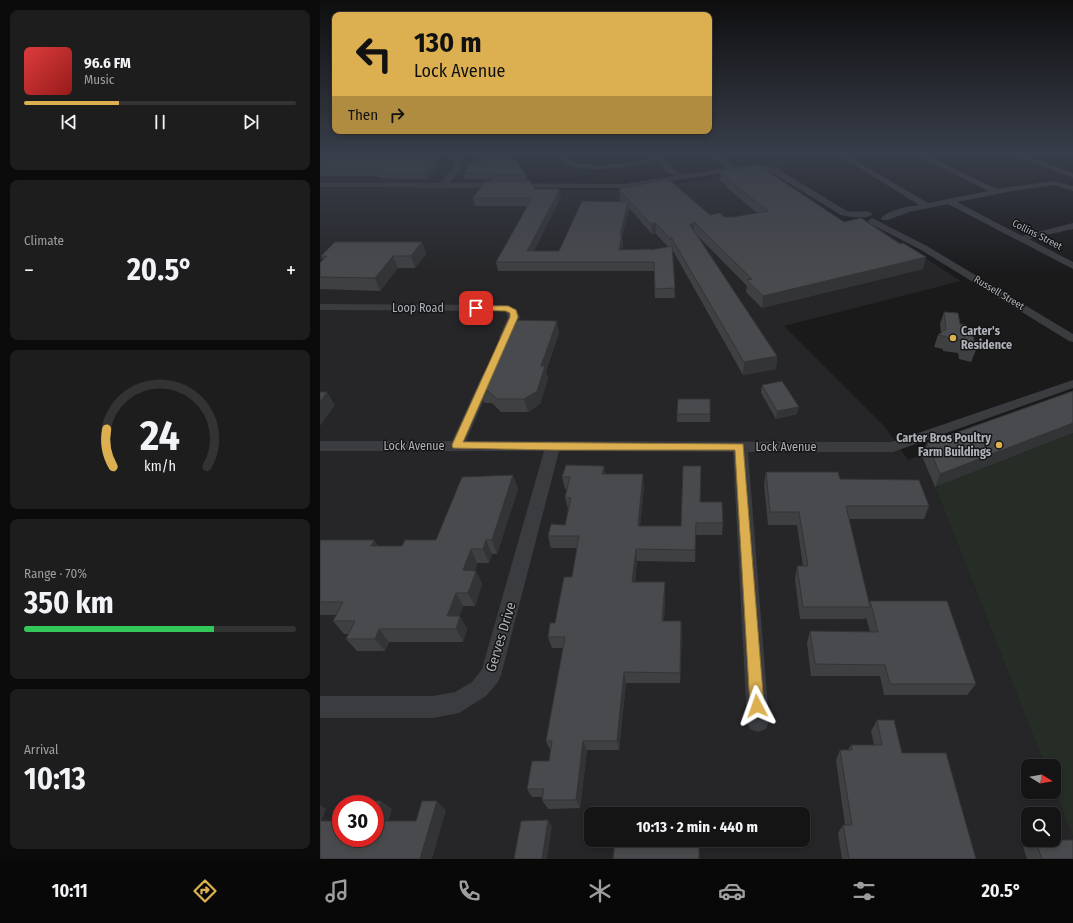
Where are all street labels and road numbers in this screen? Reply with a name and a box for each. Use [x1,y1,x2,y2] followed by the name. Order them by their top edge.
[1010,217,1065,253] street label: Collins Street
[972,273,1027,313] street label: Russell Street
[392,301,444,315] street label: Loop Road
[384,439,445,453] street label: Lock Avenue
[756,440,817,454] street label: Lock Avenue
[482,600,520,674] street label: Gerves Drive

